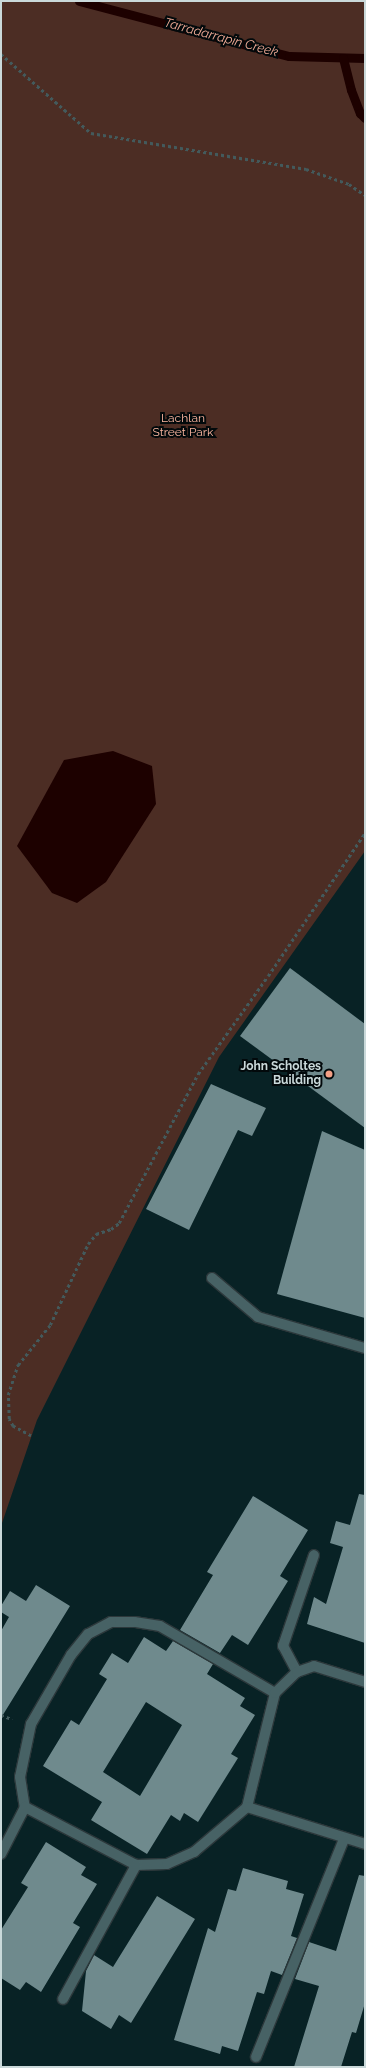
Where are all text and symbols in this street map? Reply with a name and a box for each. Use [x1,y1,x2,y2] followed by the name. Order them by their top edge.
[162,15,280,61] water label: Tarradarrapin Creek
[153,412,213,440] park label: Lachlan Street Park
[241,1060,321,1088] place label: John Scholtes Building
[324,1069,334,1079] marker: John Scholtes Building

